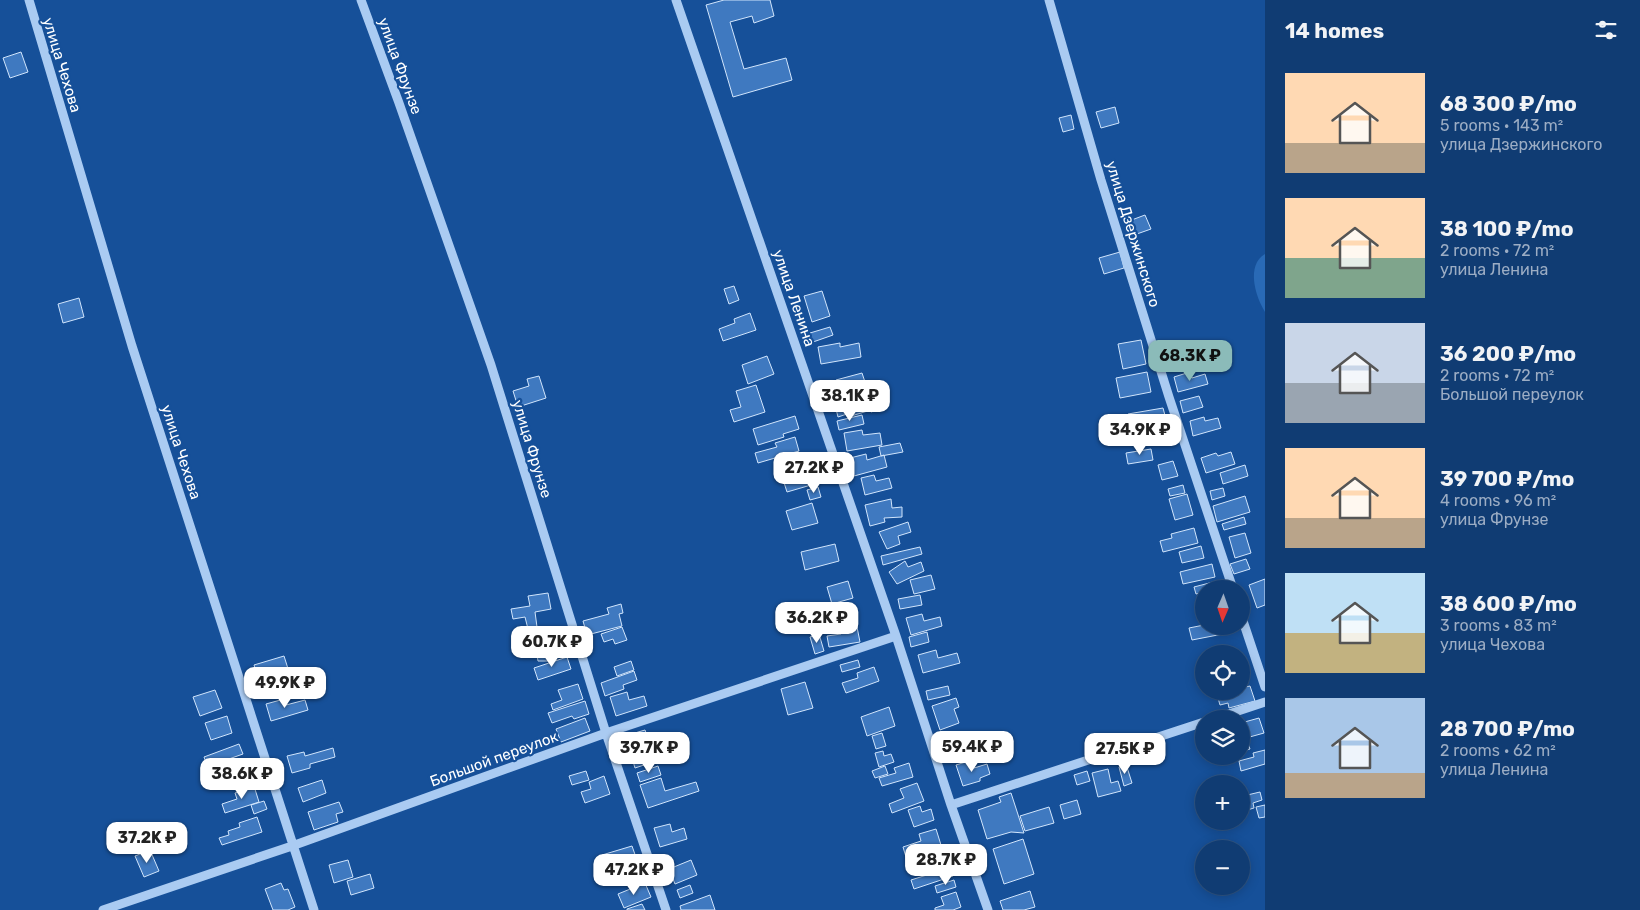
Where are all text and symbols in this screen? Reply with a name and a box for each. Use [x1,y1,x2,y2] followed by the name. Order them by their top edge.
[39,15,85,115] street label: улица Чехова
[374,15,426,117] street label: улица Фрунзе
[1592,16,1620,44] icon: filters
[1285,18,1384,43] text: 14 homes
[1440,91,1577,116] text: 68 300 ₽/mo
[1325,93,1385,153] icon: home
[1440,116,1563,135] text: 5 rooms · 143 m²
[1440,135,1602,154] text: улица Дзержинского
[1102,159,1164,309] street label: улица Дзержинского
[1440,216,1574,241] text: 38 100 ₽/mo
[1325,218,1385,278] icon: home
[1440,241,1554,260] text: 2 rooms · 72 m²
[769,247,819,349] street label: улица Ленина
[1440,260,1548,279] text: улица Ленина
[1144,340,1236,382] pin: 68.3K ₽
[1440,341,1576,366] text: 36 200 ₽/mo
[1325,343,1385,403] icon: home
[1159,346,1221,365] text: 68.3K ₽
[1440,366,1554,385] text: 2 rooms · 72 m²
[804,380,896,422] pin: 38.1K ₽
[1440,385,1584,404] text: Большой переулок
[821,386,879,405] text: 38.1K ₽
[509,398,555,500] street label: улица Фрунзе
[157,402,205,502] street label: улица Чехова
[1094,414,1186,456] pin: 34.9K ₽
[1110,420,1171,439] text: 34.9K ₽
[768,452,860,494] pin: 27.2K ₽
[784,458,844,477] text: 27.2K ₽
[1440,466,1574,491] text: 39 700 ₽/mo
[1325,468,1385,528] icon: home
[1440,491,1556,510] text: 4 rooms · 96 m²
[1440,510,1549,529] text: улица Фрунзе
[1195,580,1250,635] north arrow
[1195,580,1250,895] map controls
[1440,591,1577,616] text: 38 600 ₽/mo
[1325,593,1385,653] icon: home
[771,602,863,644] pin: 36.2K ₽
[786,608,848,627] text: 36.2K ₽
[1440,616,1557,635] text: 3 rooms · 83 m²
[506,626,598,668] pin: 60.7K ₽
[522,632,582,651] text: 60.7K ₽
[1440,635,1545,654] text: улица Чехова
[1195,645,1250,700] button: locate
[239,666,331,709] pin: 49.9K ₽
[255,673,315,692] text: 49.9K ₽
[1195,710,1250,765] button: layers
[1440,716,1575,741] text: 28 700 ₽/mo
[1325,718,1385,778] icon: home
[428,727,560,791] street label: Большой переулок
[926,730,1018,773] pin: 59.4K ₽
[603,732,695,774] pin: 39.7K ₽
[1079,732,1171,775] pin: 27.5K ₽
[942,737,1002,756] text: 59.4K ₽
[620,738,678,757] text: 39.7K ₽
[1095,739,1155,758] text: 27.5K ₽
[1440,741,1556,760] text: 2 rooms · 62 m²
[196,758,288,800] pin: 38.6K ₽
[1440,760,1548,779] text: улица Ленина
[211,764,273,783] text: 38.6K ₽
[1195,775,1250,830] button: +
[101,822,193,864] pin: 37.2K ₽
[117,828,177,847] text: 37.2K ₽
[1195,840,1250,895] button: −
[900,844,992,886] pin: 28.7K ₽
[916,850,976,869] text: 28.7K ₽
[588,854,680,896] pin: 47.2K ₽
[604,860,664,879] text: 47.2K ₽

